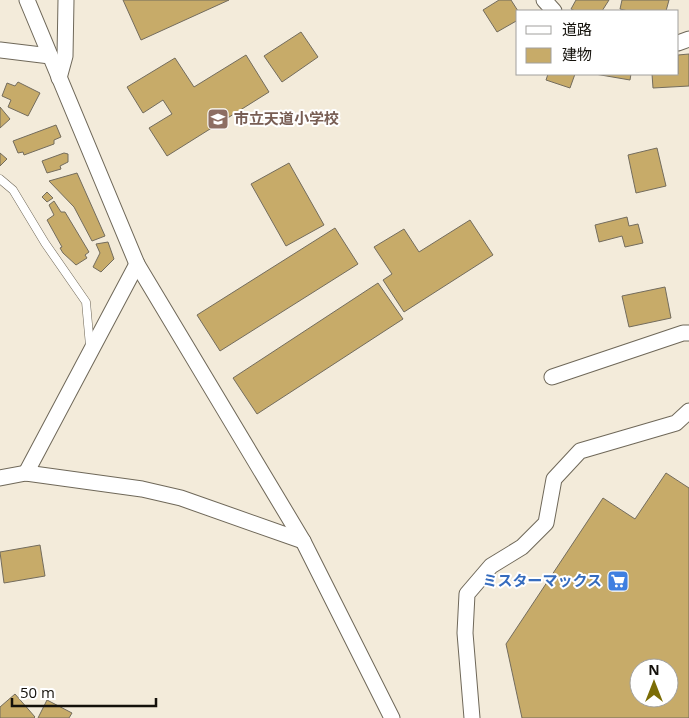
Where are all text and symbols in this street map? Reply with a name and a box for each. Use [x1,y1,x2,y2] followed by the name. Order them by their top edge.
[516,10,679,75] legend
[562,19,592,39] text: 道路
[562,44,592,64] text: 建物
[206,107,230,131] school or university icon: 市立天道小学校
[234,108,339,128] place label: 市立天道小学校
[606,569,630,593] supermarket icon: ミスターマックス
[482,570,602,590] place label: ミスターマックス
[629,658,679,708] north arrow
[648,660,660,679] text: N
[12,676,156,708] scale bar
[20,682,55,702] text: 50 m

